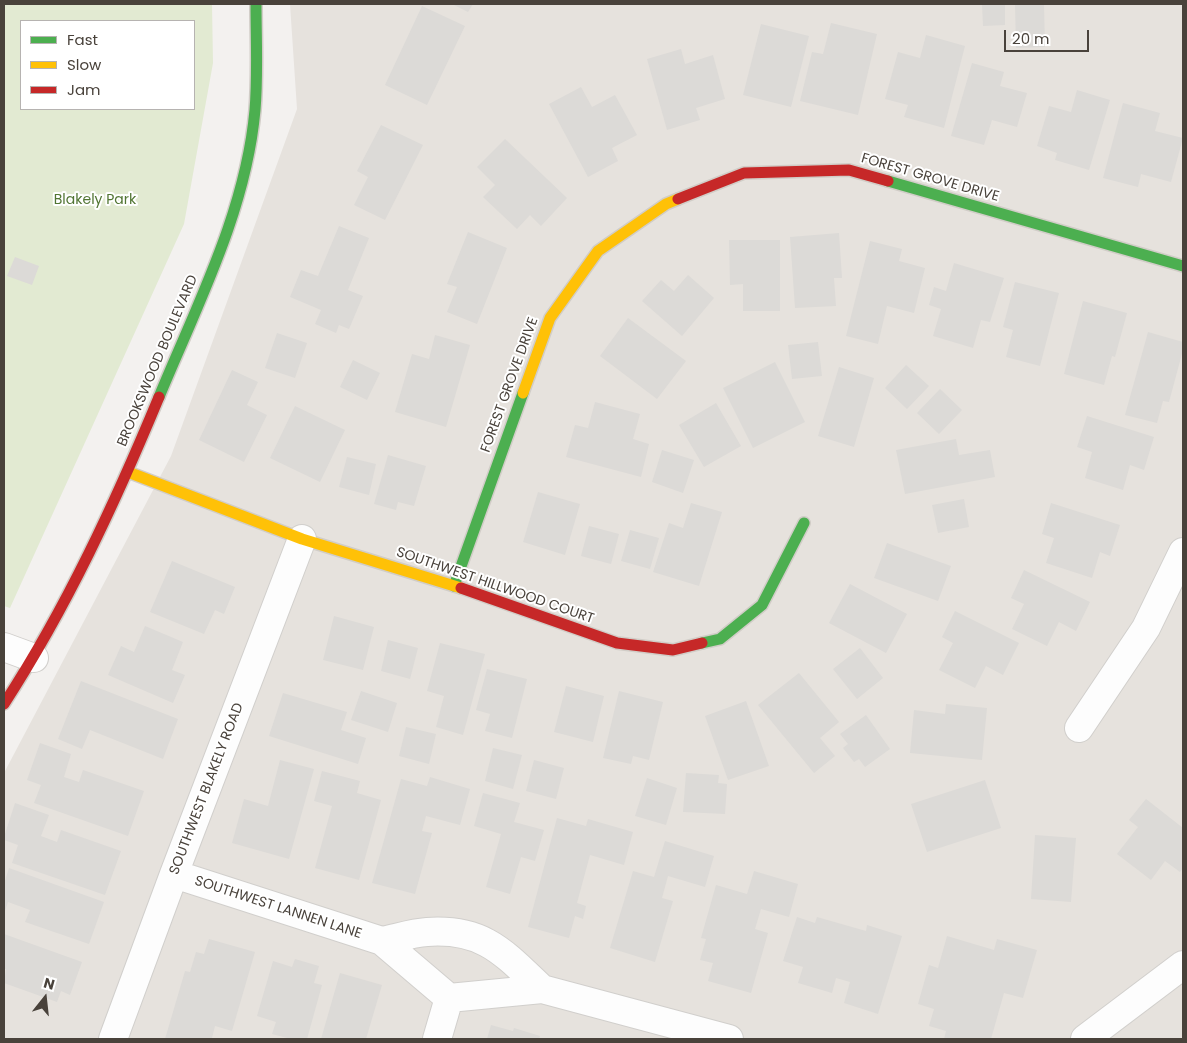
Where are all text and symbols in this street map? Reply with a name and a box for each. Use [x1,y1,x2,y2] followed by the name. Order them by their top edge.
[20,20,195,110] legend
[1007,20,1092,52] scale bar
[1012,28,1050,49] text: 20 m
[67,29,98,50] text: Fast
[67,54,101,75] text: Slow
[67,79,101,100] text: Jam
[859,150,1001,206] street label: FOREST GROVE DRIVE
[54,192,136,208] park label: Blakely Park
[114,273,202,449] street label: BROOKSWOOD BOULEVARD
[478,315,542,455] street label: FOREST GROVE DRIVE
[394,544,596,628] street label: SOUTHWEST HILLWOOD COURT
[166,701,248,877] street label: SOUTHWEST BLAKELY ROAD
[192,873,364,943] street label: SOUTHWEST LANNEN LANE
[20,973,70,1023] north arrow
[41,973,57,995] text: N

